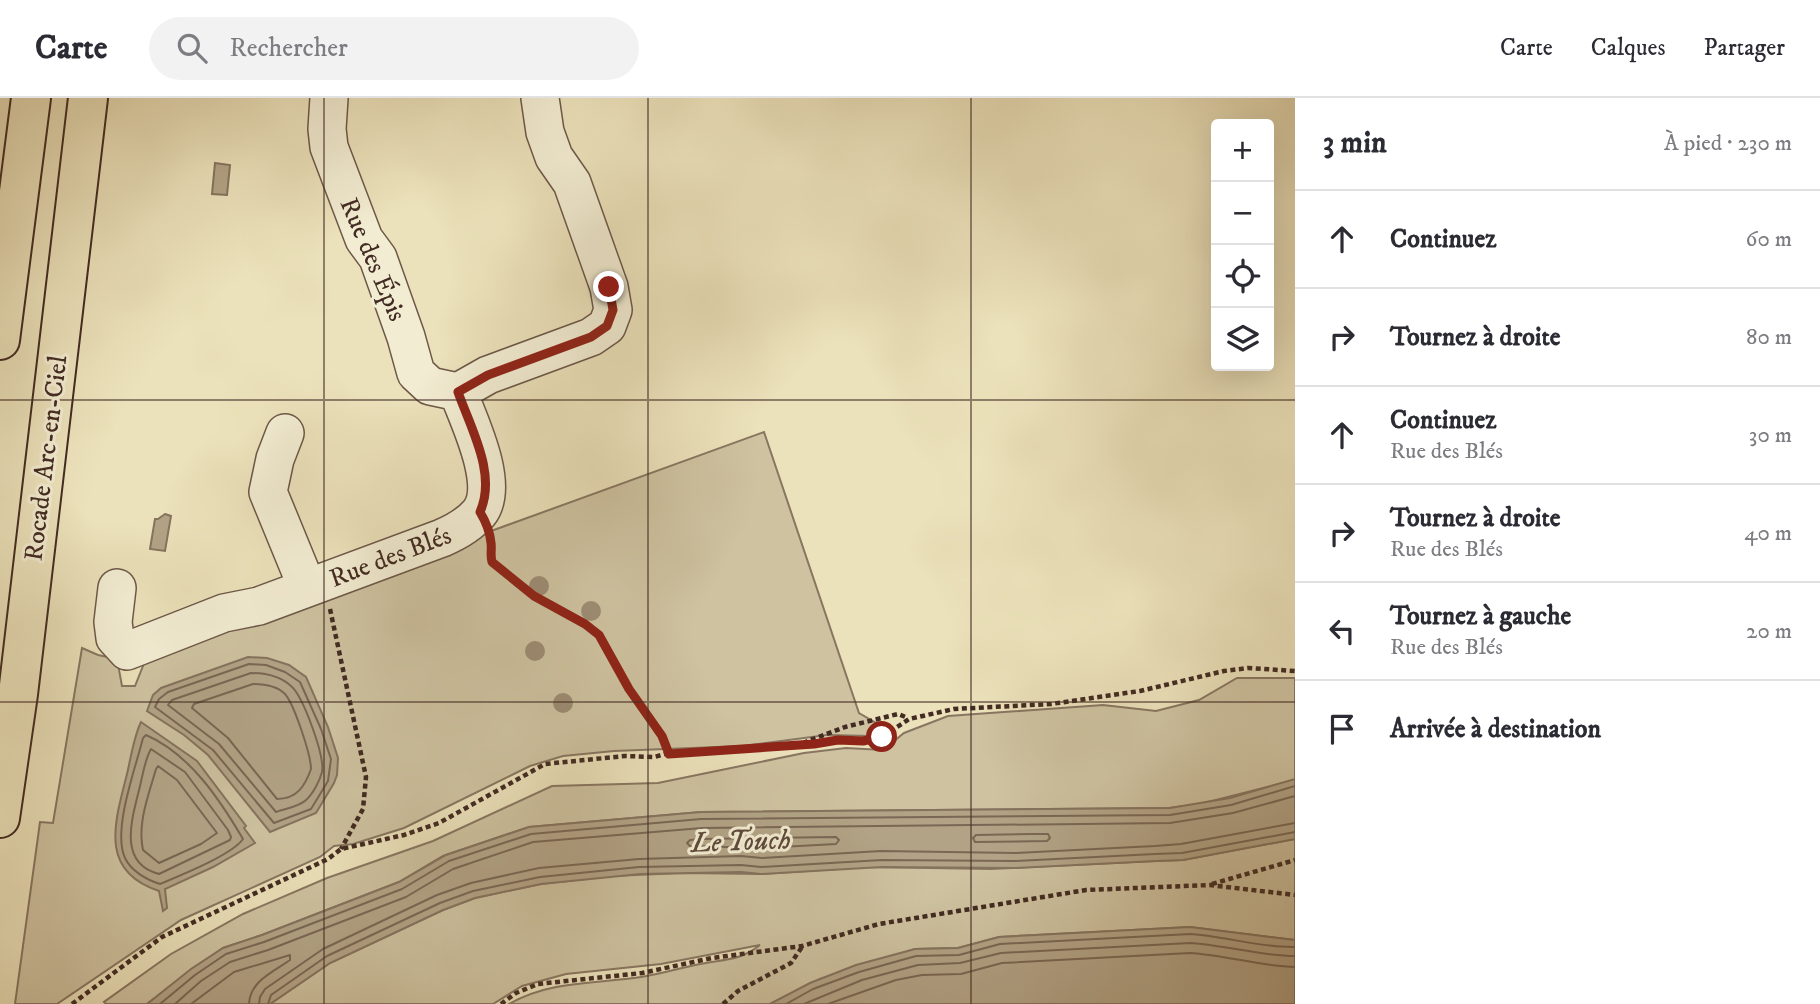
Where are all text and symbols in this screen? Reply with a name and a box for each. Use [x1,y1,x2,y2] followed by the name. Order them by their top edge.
[149,17,639,80] search box
[35,28,107,69] text: Carte
[173,29,211,67] icon: search
[229,32,348,65] text: Rechercher
[1500,33,1553,63] text: Carte
[1591,33,1666,63] text: Calques
[1704,33,1785,63] text: Partager
[1211,119,1274,371] map controls
[1211,119,1274,182] button: +
[1323,125,1387,162] text: 3 min
[1664,129,1792,158] text: À pied · 230 m
[1211,182,1274,245] button: −
[332,193,413,326] street label: Rue des Épis
[1323,220,1361,258] icon: ahead
[1390,223,1496,256] text: Continuez
[1745,225,1792,254] text: 60 m
[1211,245,1274,308] button: locate
[593,271,624,302] route end
[1211,308,1274,371] button: layers
[1323,318,1361,356] icon: right
[1390,321,1561,354] text: Tournez à droite
[1746,323,1792,352] text: 80 m
[18,353,75,563] street label: Rocade Arc-en-Ciel
[1390,404,1496,437] text: Continuez
[1323,416,1361,454] icon: ahead
[1749,421,1792,450] text: 30 m
[1390,437,1503,466] text: Rue des Blés
[1390,502,1561,535] text: Tournez à droite
[1323,514,1361,552] icon: right
[325,519,456,596] street label: Rue des Blés
[1744,519,1792,548] text: 40 m
[1390,535,1503,564] text: Rue des Blés
[1390,600,1571,633] text: Tournez à gauche
[1323,612,1361,650] icon: left
[1746,617,1792,646] text: 20 m
[1390,633,1503,662] text: Rue des Blés
[1323,710,1361,748] icon: arrive
[1390,713,1601,746] text: Arrivée à destination
[866,721,897,752] route start
[689,822,791,861] water label: Le Touch

